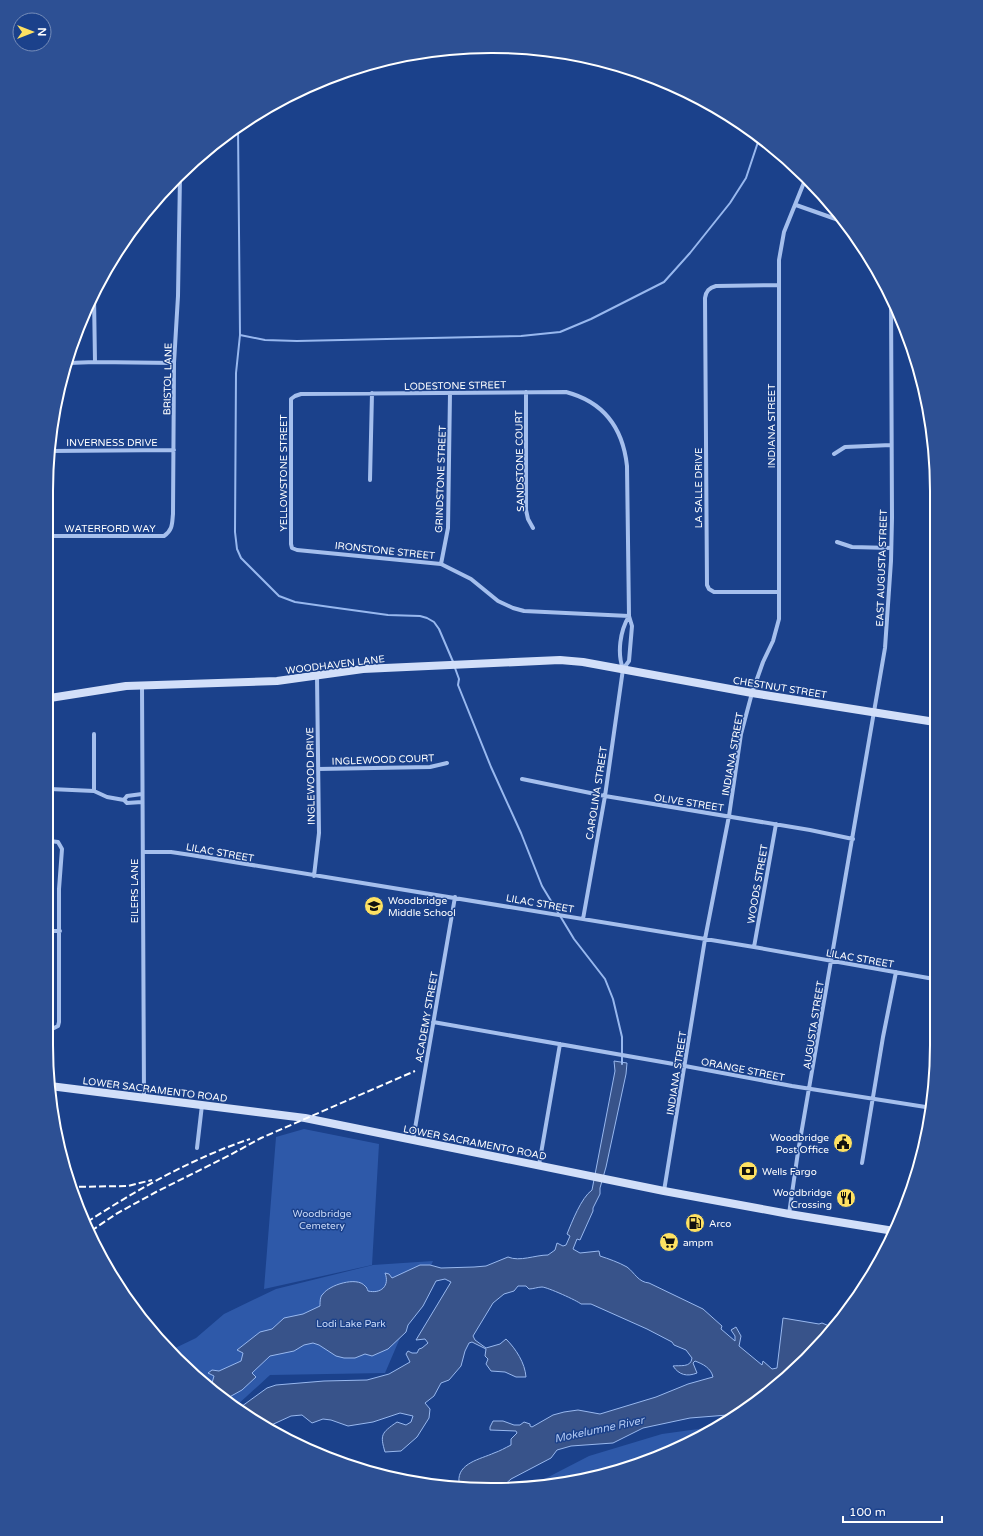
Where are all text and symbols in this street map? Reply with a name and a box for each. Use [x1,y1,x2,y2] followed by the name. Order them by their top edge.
[12,12,52,52] north arrow
[35,28,48,36] text: N
[161,343,175,415] street label: BRISTOL LANE
[404,379,506,393] street label: LODESTONE STREET
[766,384,778,468] street label: INDIANA STREET
[513,410,527,512] street label: SANDSTONE COURT
[278,414,290,532] street label: YELLOWSTONE STREET
[433,425,449,533] street label: GRINDSTONE STREET
[66,437,158,449] street label: INVERNESS DRIVE
[693,448,705,528] street label: LA SALLE DRIVE
[874,509,890,627] street label: EAST AUGUSTA STREET
[64,523,156,535] street label: WATERFORD WAY
[334,540,436,562] street label: IRONSTONE STREET
[285,653,385,677] street label: WOODHAVEN LANE
[732,675,828,701] street label: CHESTNUT STREET
[720,711,746,797] street label: INDIANA STREET
[304,727,318,825] street label: INGLEWOOD DRIVE
[584,746,610,841] street label: CAROLINA STREET
[331,752,435,768] street label: INGLEWOOD COURT
[653,792,725,814] street label: OLIVE STREET
[185,841,255,865] street label: LILAC STREET
[745,844,771,925] street label: WOODS STREET
[129,859,141,923] street label: EILERS LANE
[505,892,575,916] street label: LILAC STREET
[363,895,385,917] school or university icon: Woodbridge Middle School
[388,895,456,919] place label: Woodbridge Middle School
[825,947,895,971] street label: LILAC STREET
[413,971,441,1064] street label: ACADEMY STREET
[801,980,827,1070] street label: AUGUSTA STREET
[664,1030,690,1116] street label: INDIANA STREET
[700,1056,786,1084] street label: ORANGE STREET
[82,1075,228,1105] street label: LOWER SACRAMENTO ROAD
[402,1123,548,1163] street label: LOWER SACRAMENTO ROAD
[770,1132,829,1156] place label: Woodbridge Post Office
[832,1132,854,1154] public building icon: Woodbridge Post Office
[737,1160,759,1182] bank icon: Wells Fargo
[762,1166,817,1178] place label: Wells Fargo
[773,1187,832,1211] place label: Woodbridge Crossing
[835,1187,857,1209] restaurant icon: Woodbridge Crossing
[292,1208,352,1232] park label: Woodbridge Cemetery
[684,1212,706,1234] fuel station icon: Arco
[709,1218,731,1230] place label: Arco
[658,1231,680,1253] supermarket icon: ampm
[683,1237,713,1249] place label: ampm
[316,1318,386,1330] park label: Lodi Lake Park
[553,1413,647,1445] water label: Mokelumne River
[843,1498,942,1524] scale bar
[849,1505,886,1519] text: 100 m

